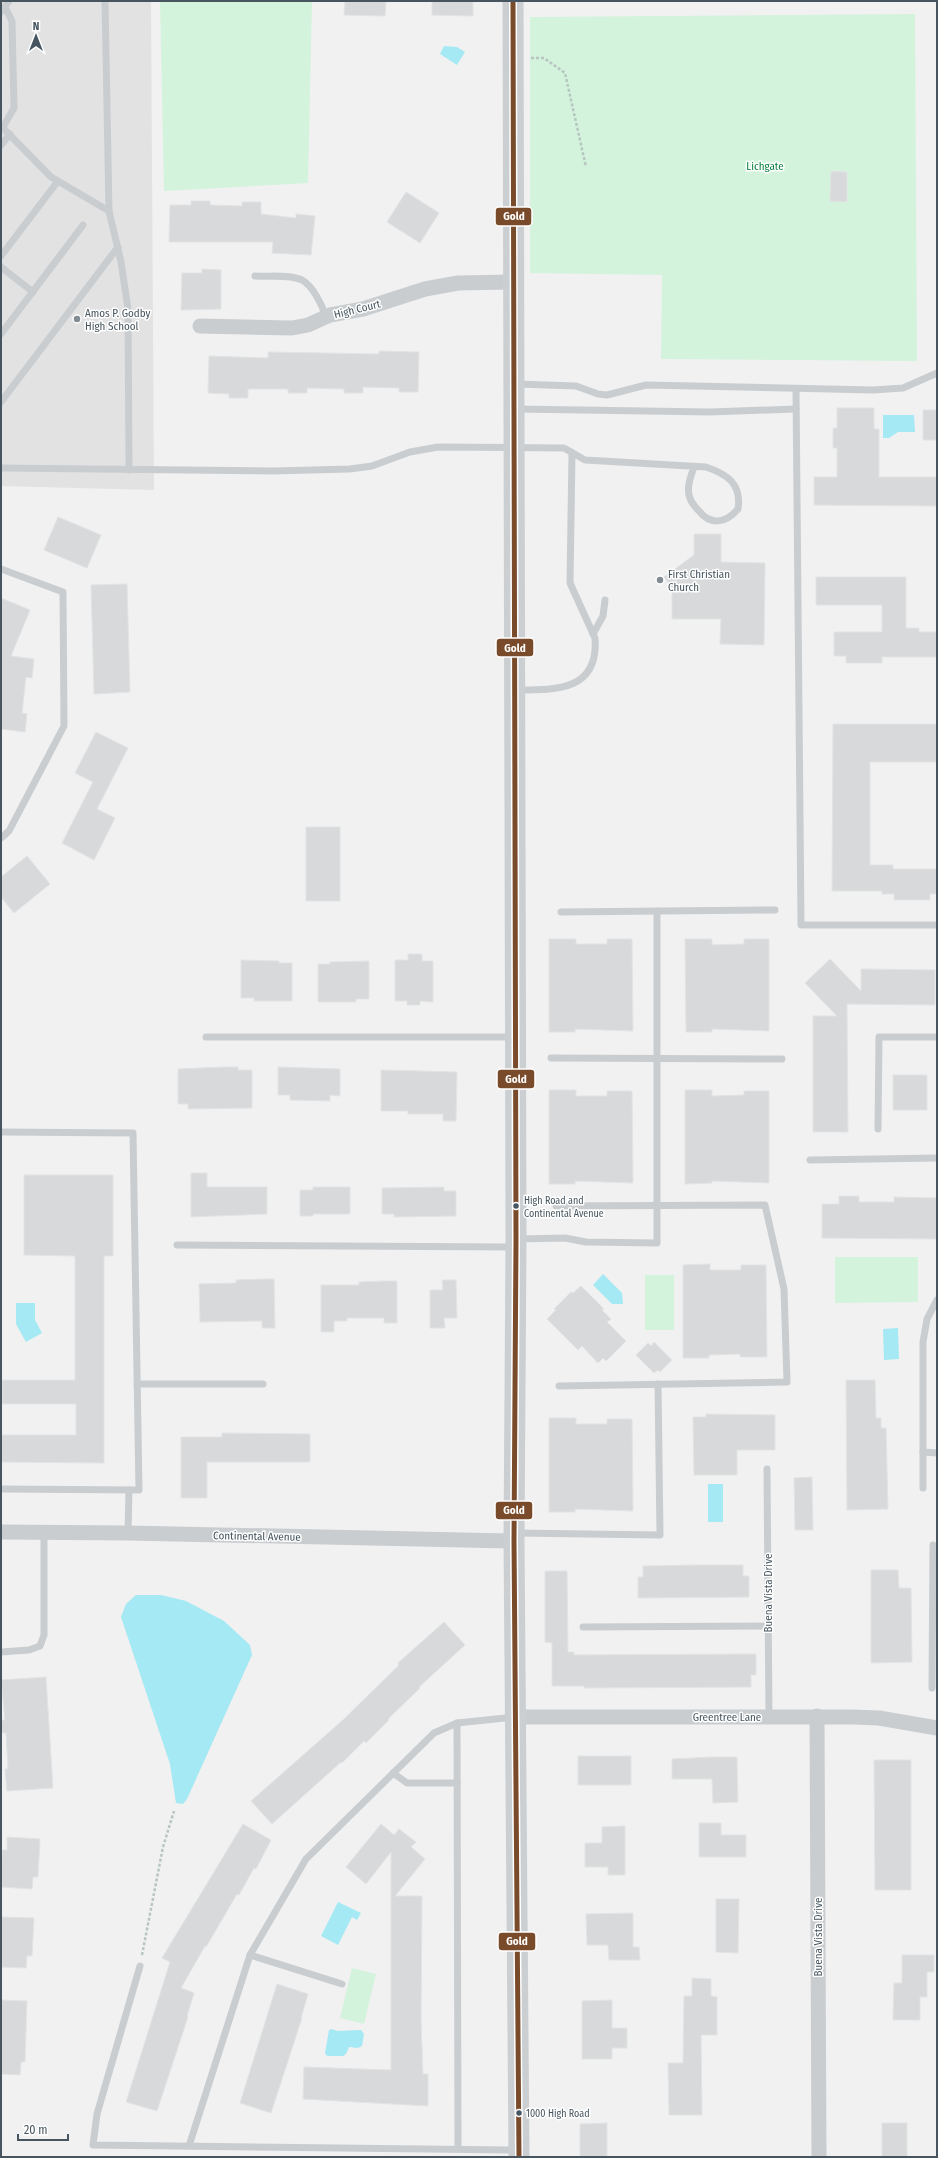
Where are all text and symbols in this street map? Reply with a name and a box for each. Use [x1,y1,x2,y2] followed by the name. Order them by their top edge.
[16,16,56,56] north arrow
[33,20,39,33] text: N
[746,160,784,173] park label: Lichgate
[495,207,532,226] line badge: Gold
[503,210,525,223] text: Gold
[333,297,382,322] street label: High Court
[85,307,150,333] place label: Amos P. Godby High School
[72,314,82,324] marker: Amos P. Godby High School
[668,568,730,594] place label: First Christian Church
[655,575,665,585] marker: First Christian Church
[496,638,534,657] line badge: Gold
[504,642,526,655] text: Gold
[497,1069,535,1089] line badge: Gold
[505,1073,527,1086] text: Gold
[524,1195,604,1220] place label: High Road and Continental Avenue
[511,1201,521,1211] marker: High Road and Continental Avenue
[495,1501,533,1520] line badge: Gold
[503,1504,525,1517] text: Gold
[213,1529,301,1544] street label: Continental Avenue
[762,1554,775,1632] street label: Buena Vista Drive
[693,1711,761,1724] street label: Greentree Lane
[812,1898,825,1976] street label: Buena Vista Drive
[498,1932,536,1951] line badge: Gold
[506,1935,528,1948] text: Gold
[514,2108,524,2118] marker: 1000 High Road
[526,2108,590,2120] place label: 1000 High Road
[18,2116,68,2142] scale bar
[24,2123,48,2137] text: 20 m

